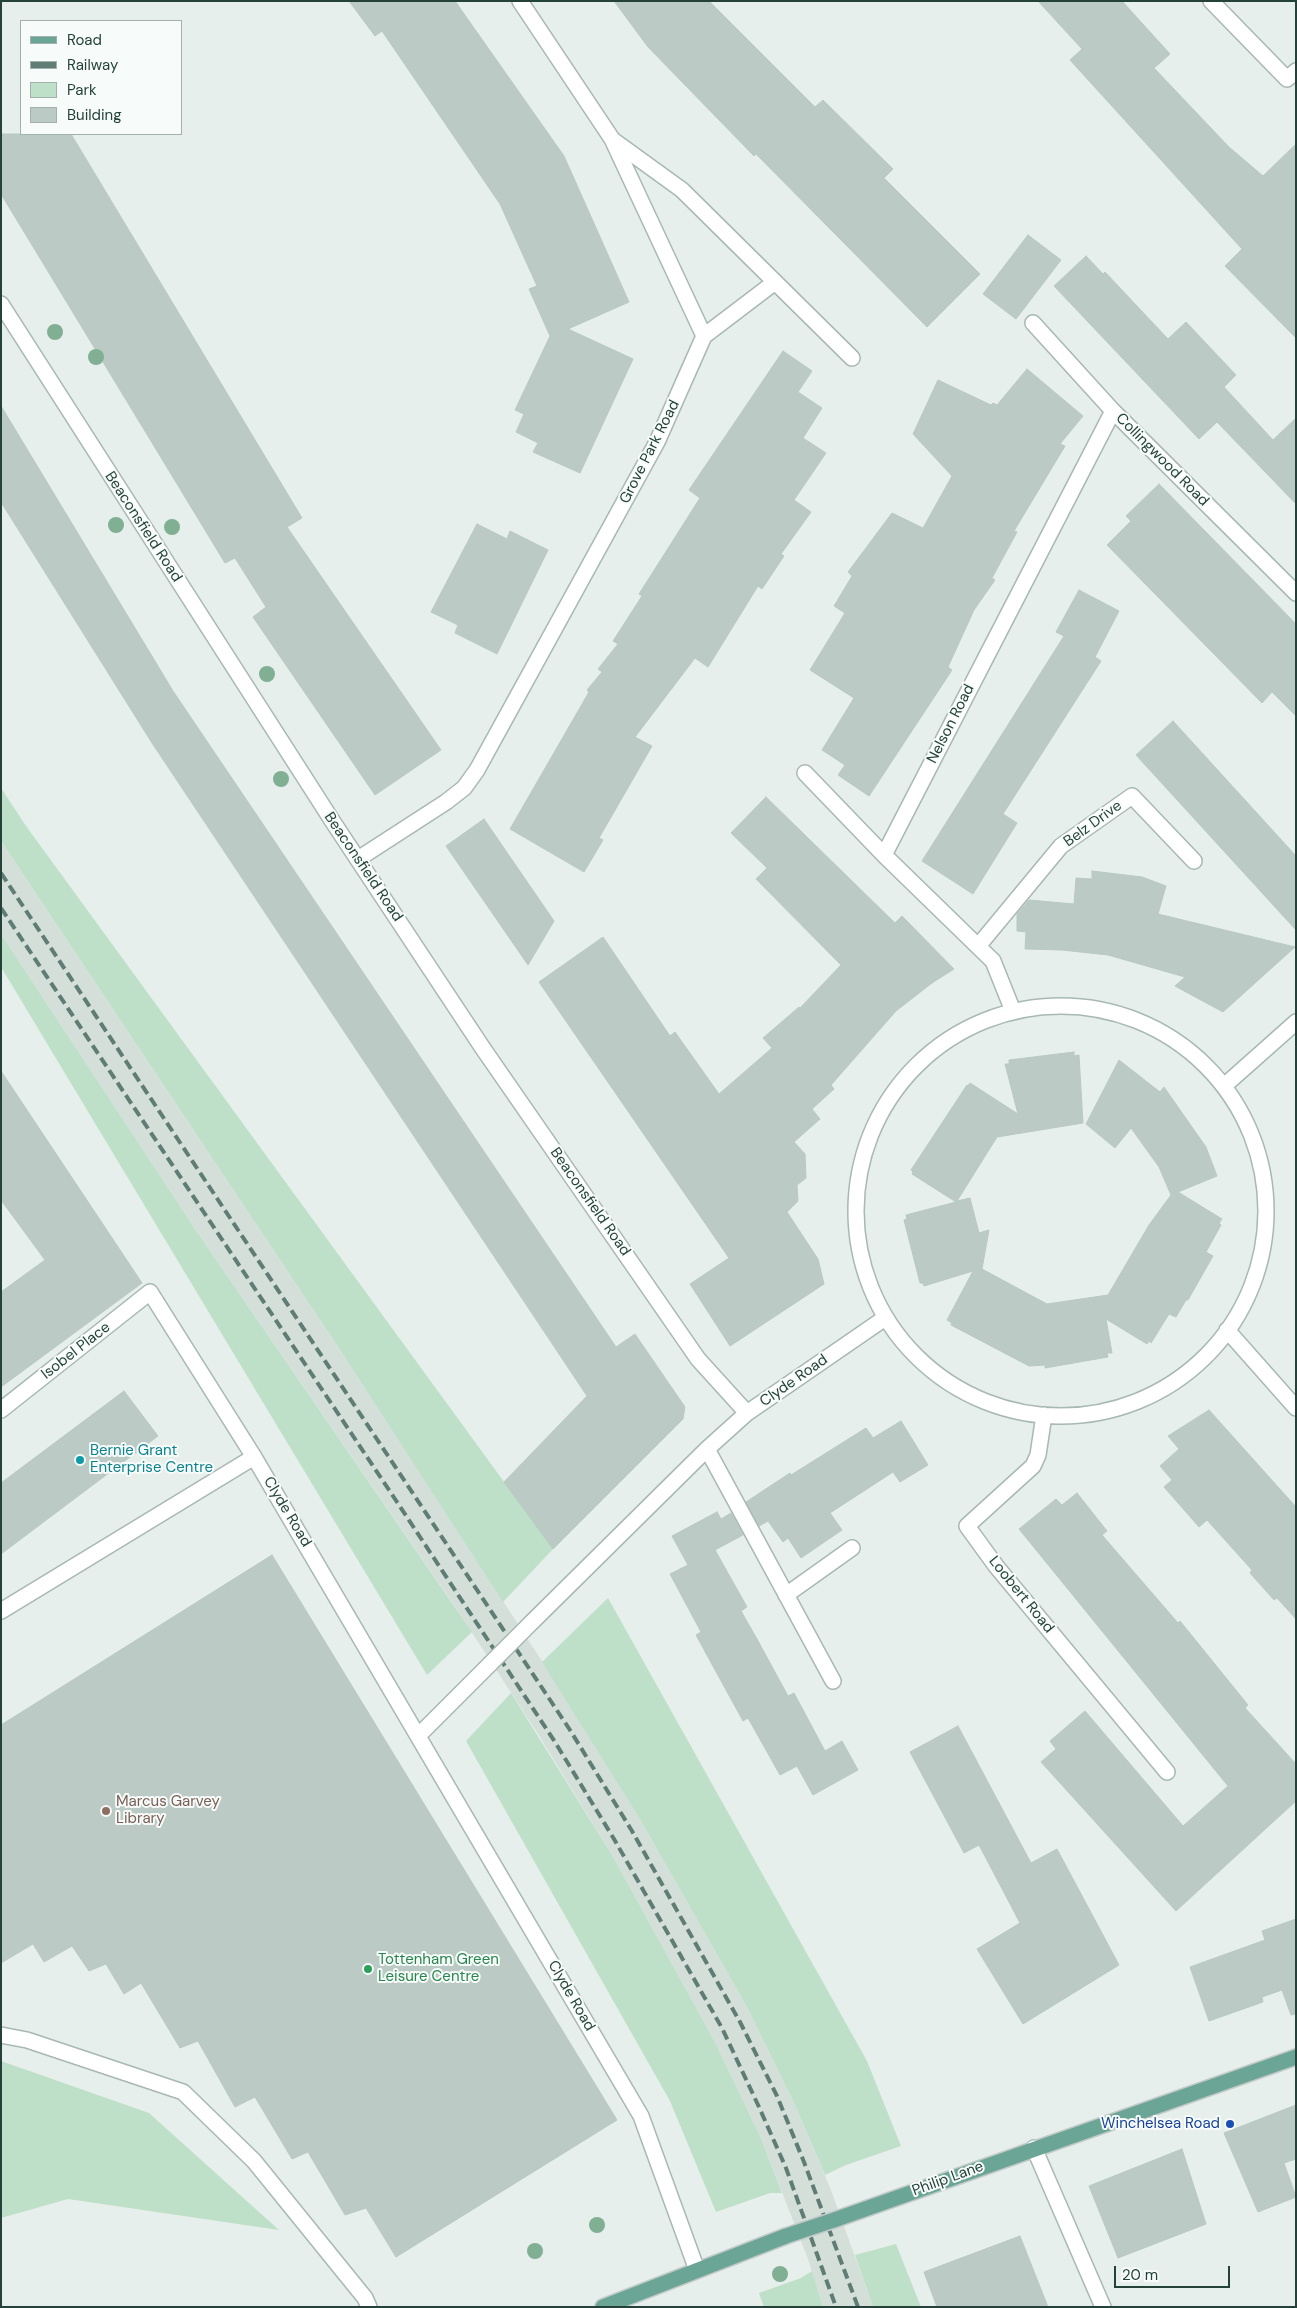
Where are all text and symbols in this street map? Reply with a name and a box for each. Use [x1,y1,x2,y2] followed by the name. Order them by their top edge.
[20,20,182,135] legend
[67,30,102,50] text: Road
[67,55,118,75] text: Railway
[67,80,97,100] text: Park
[67,105,122,125] text: Building
[616,397,684,507] street label: Grove Park Road
[1112,410,1212,510] street label: Collingwood Road
[101,468,185,586] street label: Beaconsfield Road
[923,682,979,766] street label: Nelson Road
[1060,797,1126,851] street label: Belz Drive
[320,809,406,925] street label: Beaconsfield Road
[546,1144,634,1260] street label: Beaconsfield Road
[38,1319,114,1383] street label: Isobel Place
[757,1351,831,1411] street label: Clyde Road
[90,1442,213,1477] place label: Bernie Grant Enterprise Centre
[74,1454,86,1466] marker: Bernie Grant Enterprise Centre
[259,1474,315,1550] street label: Clyde Road
[985,1553,1057,1637] street label: Loobert Road
[116,1793,220,1828] place label: Marcus Garvey Library
[100,1805,112,1817] marker: Marcus Garvey Library
[378,1951,499,1986] place label: Tottenham Green Leisure Centre
[544,1957,598,2035] street label: Clyde Road
[362,1963,374,1975] marker: Tottenham Green Leisure Centre
[1101,2115,1220,2133] place label: Winchelsea Road
[1224,2118,1236,2130] marker: Winchelsea Road
[910,2158,986,2200] street label: Philip Lane
[1117,2256,1233,2288] scale bar
[1122,2265,1158,2285] text: 20 m

